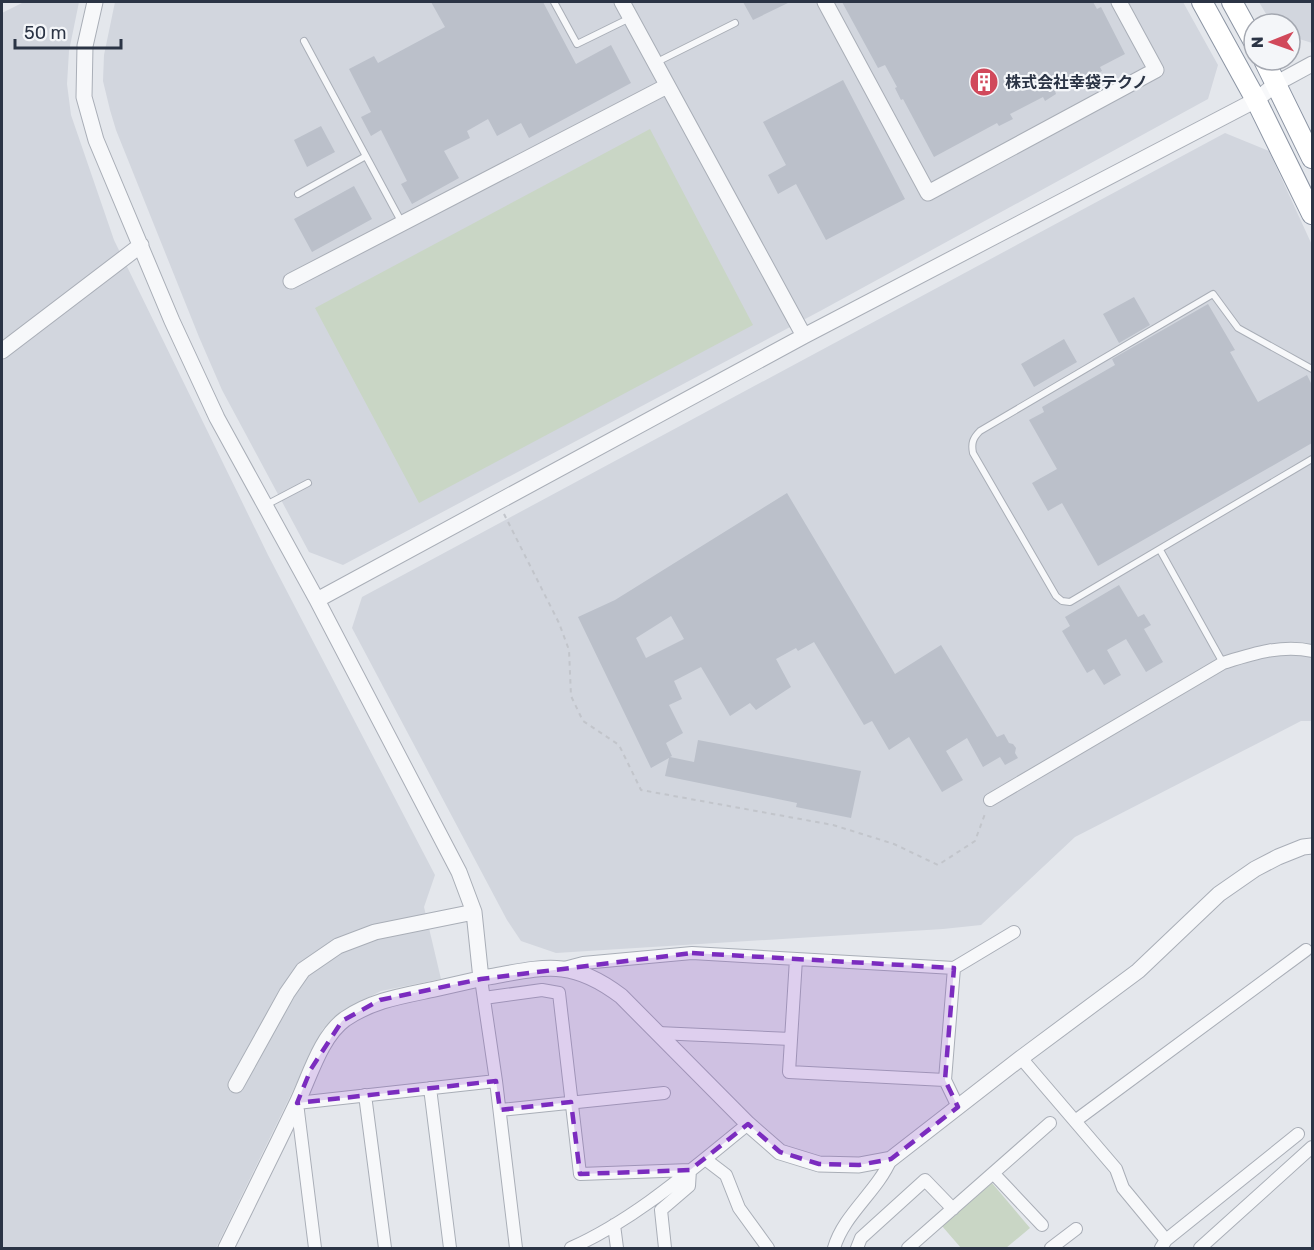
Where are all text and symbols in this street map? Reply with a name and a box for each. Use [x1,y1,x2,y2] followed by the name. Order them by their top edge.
[15,12,122,50] scale bar
[1242,12,1302,72] north arrow
[24,22,67,44] text: 50 m
[1248,36,1267,48] text: N
[968,66,1000,98] building icon: 株式会社幸袋テクノ
[1005,73,1148,92] place label: 株式会社幸袋テクノ

